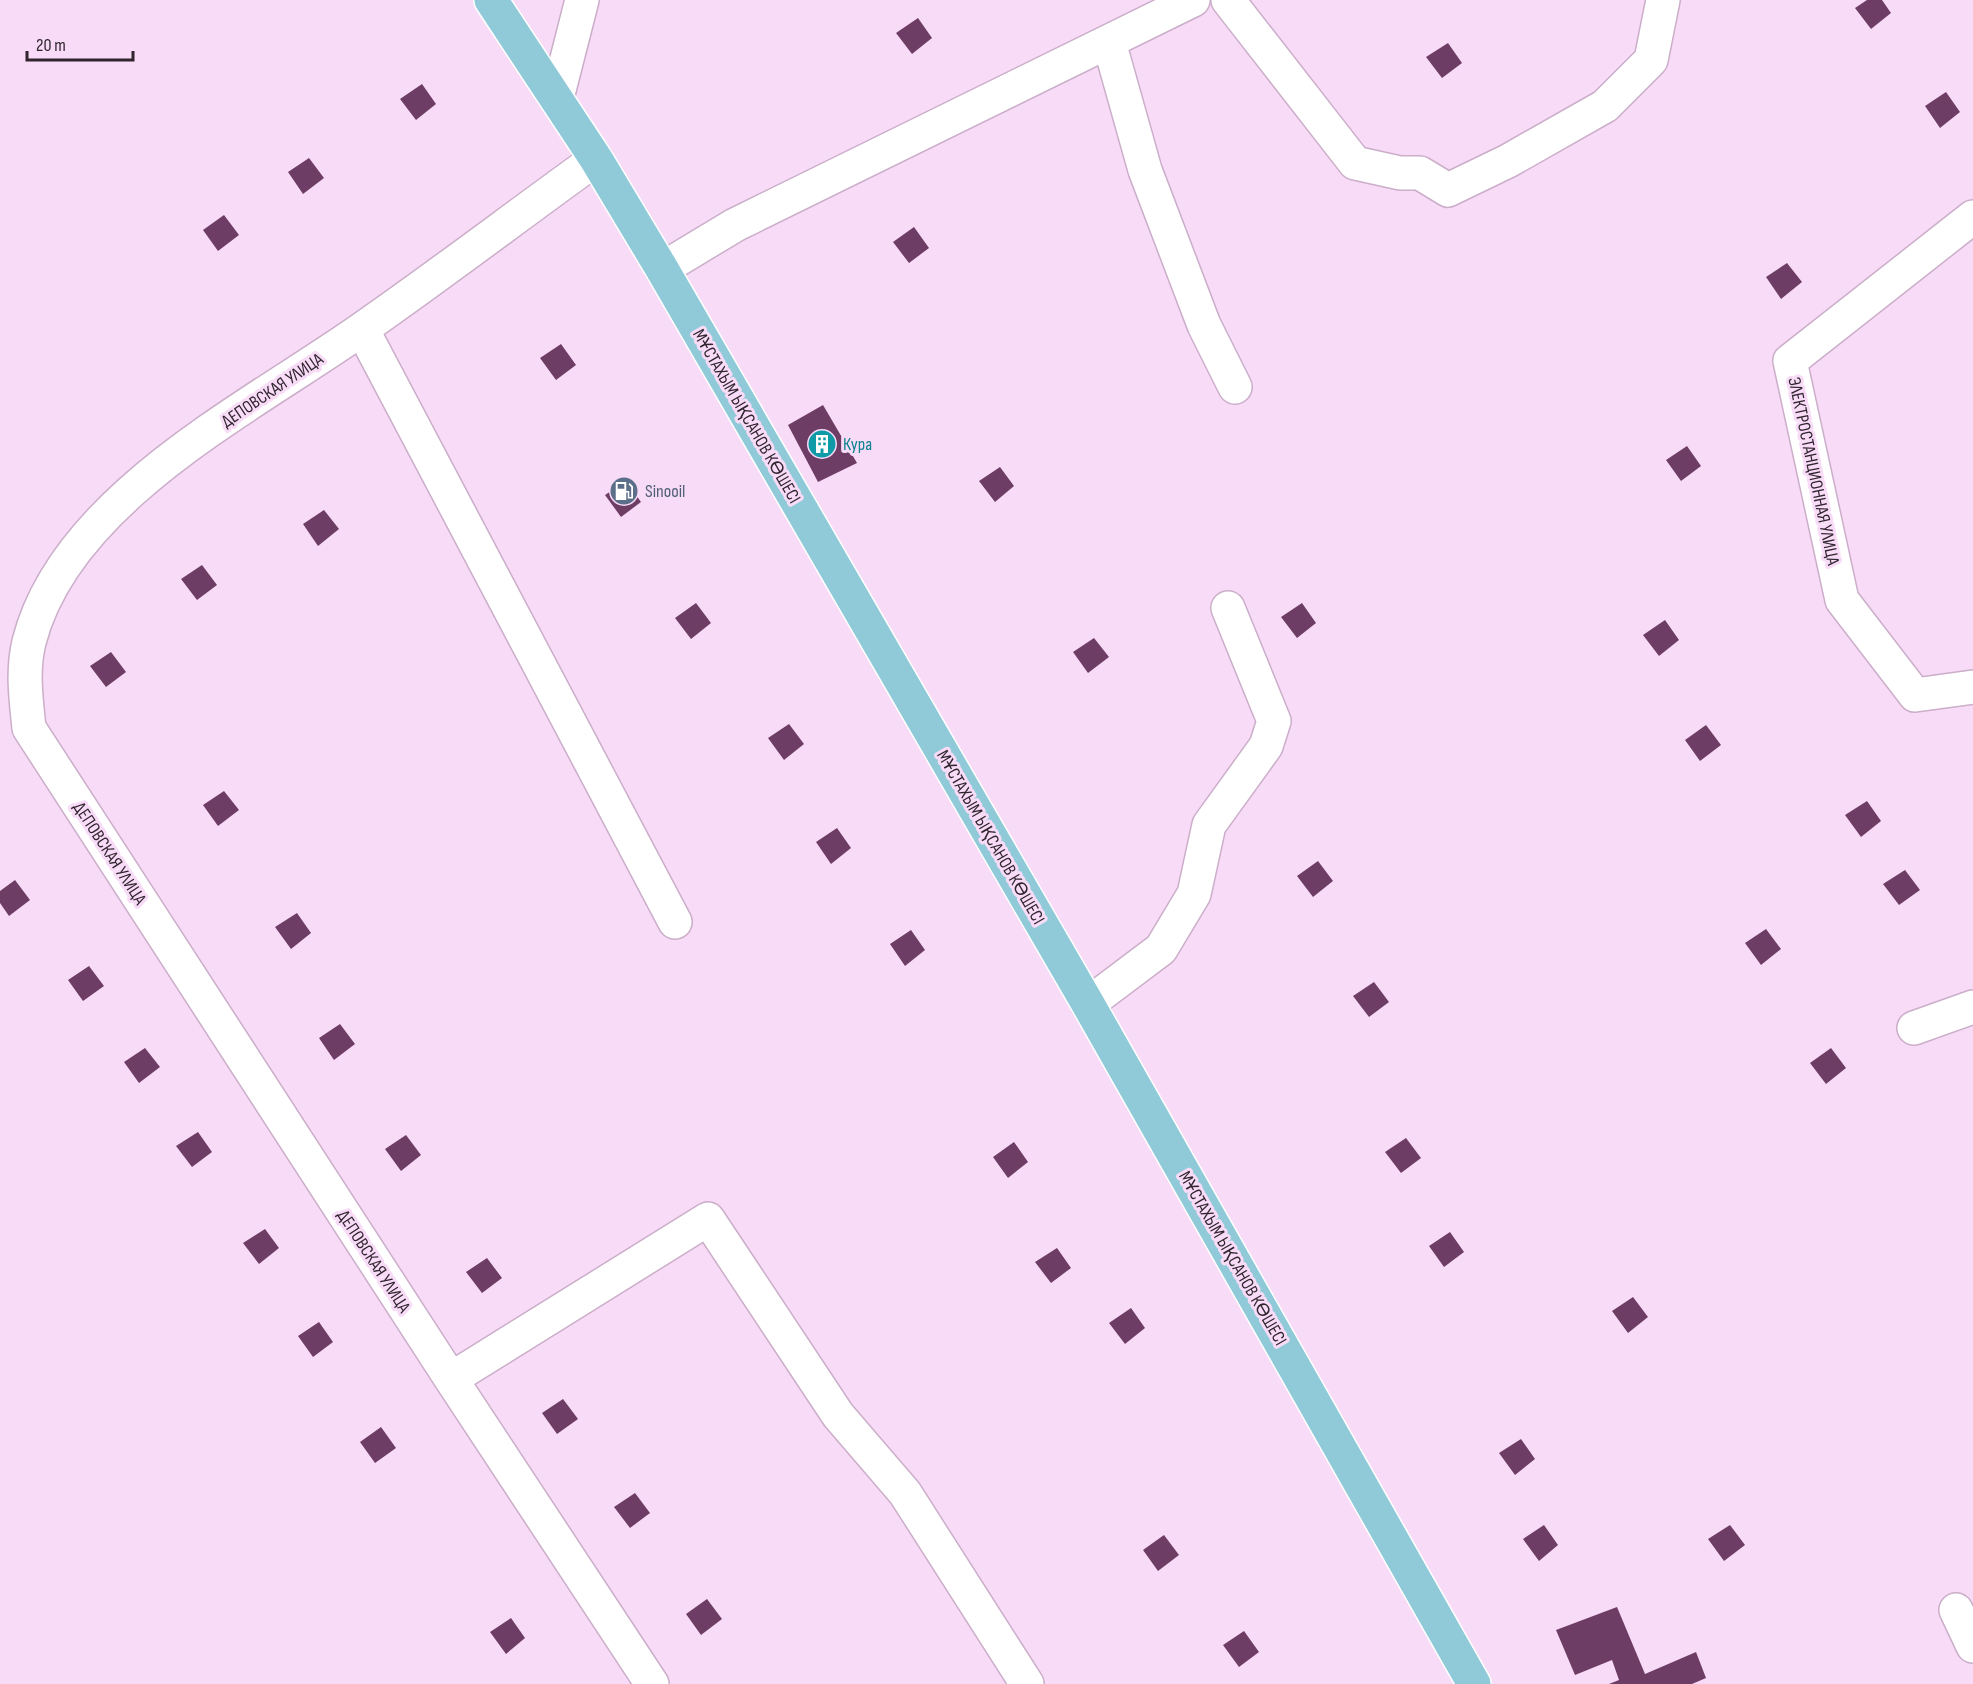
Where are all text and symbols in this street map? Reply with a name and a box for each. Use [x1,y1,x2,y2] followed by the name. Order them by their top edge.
[27,24,134,62] scale bar
[36,35,66,56] text: 20 m
[688,325,805,507] street label: МҰСТАХЫМ ЫҚСАНОВ КӨШЕСІ
[217,348,327,432] street label: ДЕПОВСКАЯ УЛИЦА
[1783,375,1844,567] street label: ЭЛЕКТРОСТАНЦИОННАЯ УЛИЦА
[806,428,838,460] building icon: Кура
[843,434,872,455] place label: Кура
[608,475,640,507] fuel station icon: Sinooil
[645,481,685,502] place label: Sinooil
[932,746,1049,928] street label: МҰСТАХЫМ ЫҚСАНОВ КӨШЕСІ
[69,798,151,909] street label: ДЕПОВСКАЯ УЛИЦА
[1174,1167,1291,1349] street label: МҰСТАХЫМ ЫҚСАНОВ КӨШЕСІ
[333,1206,415,1317] street label: ДЕПОВСКАЯ УЛИЦА

